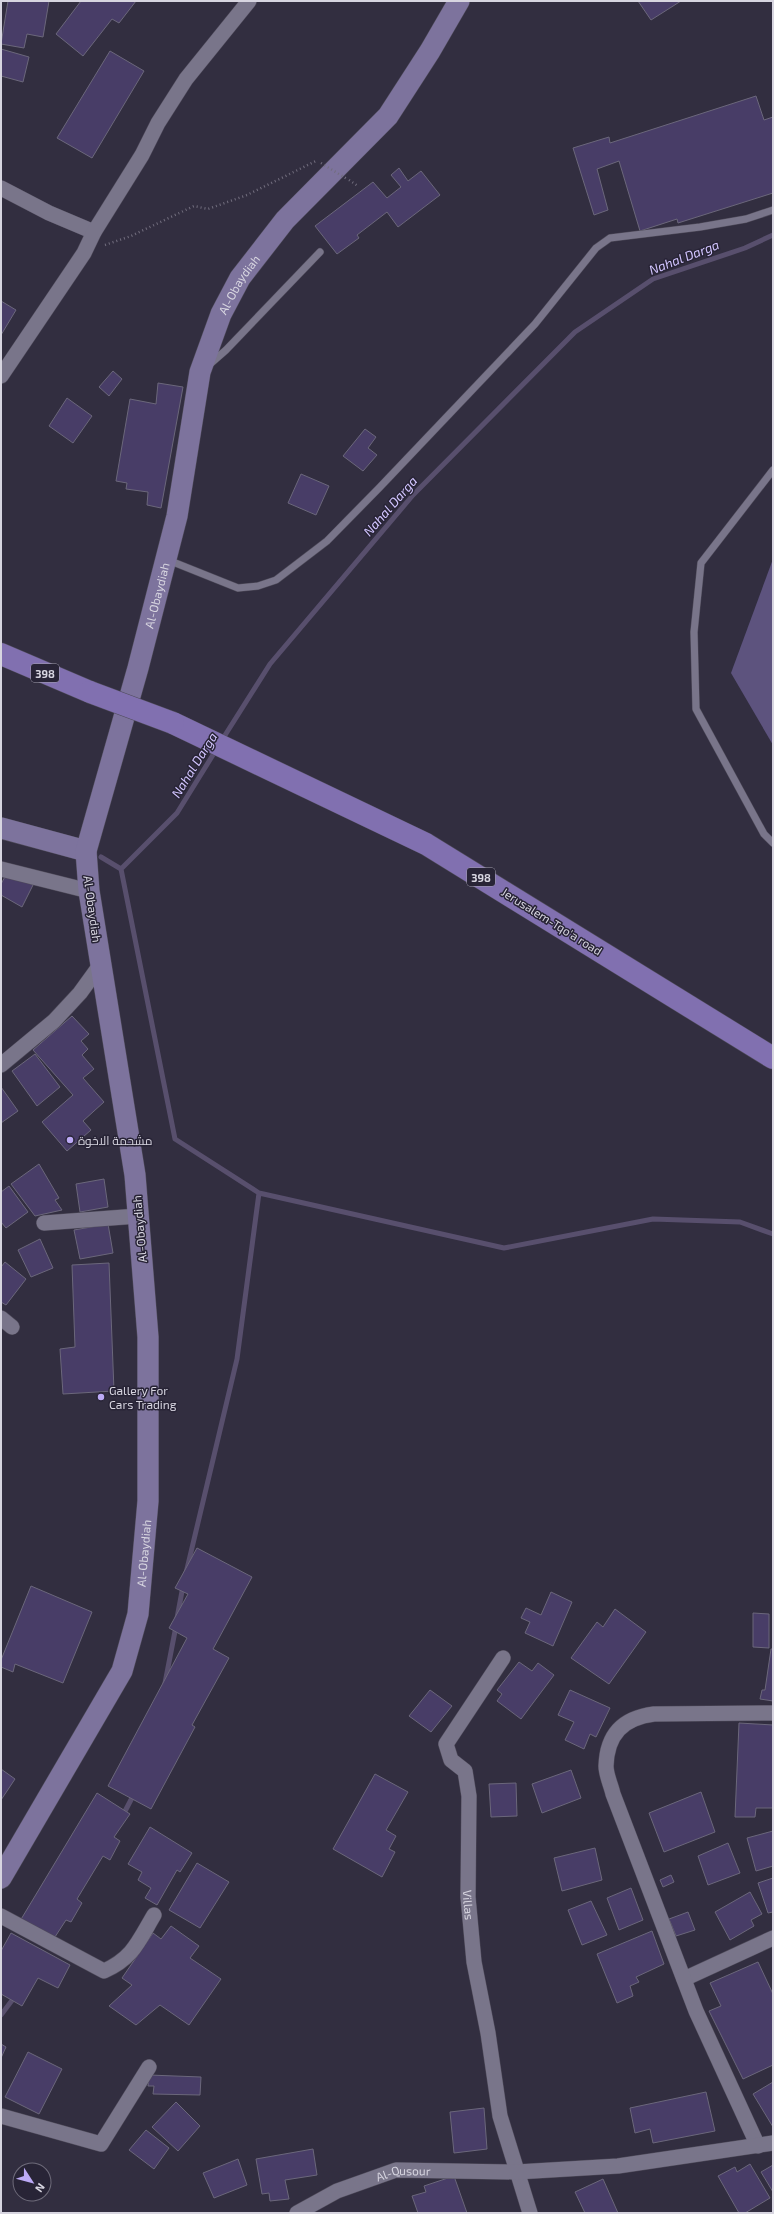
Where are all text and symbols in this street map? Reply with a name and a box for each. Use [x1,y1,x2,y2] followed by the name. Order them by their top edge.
[647,236,721,278] water label: Nahal Darga
[215,252,262,317] street label: Al-Obaydiah
[360,473,420,539] water label: Nahal Darga
[141,561,172,630] street label: Al-Obaydiah
[31,664,59,682] road number: 398
[168,729,220,801] water label: Nahal Darga
[467,868,495,886] road number: 398
[81,875,105,943] street label: Al-Obaydiah
[499,884,605,958] street label: Jerusalem-Tqo'a road
[78,1133,153,1148] place label: مشحمة الاخوة
[65,1135,75,1145] marker: مشحمة الاخوة
[129,1195,149,1263] street label: Al-Obaydiah
[109,1383,177,1411] place label: Gallery For Cars Trading
[96,1392,106,1402] marker: Gallery For Cars Trading
[133,1519,153,1587] street label: Al-Obaydiah
[461,1890,477,1921] street label: Villas
[12,2162,52,2202] north arrow
[374,2162,431,2184] street label: Al-Qusour
[33,2181,48,2195] text: N

